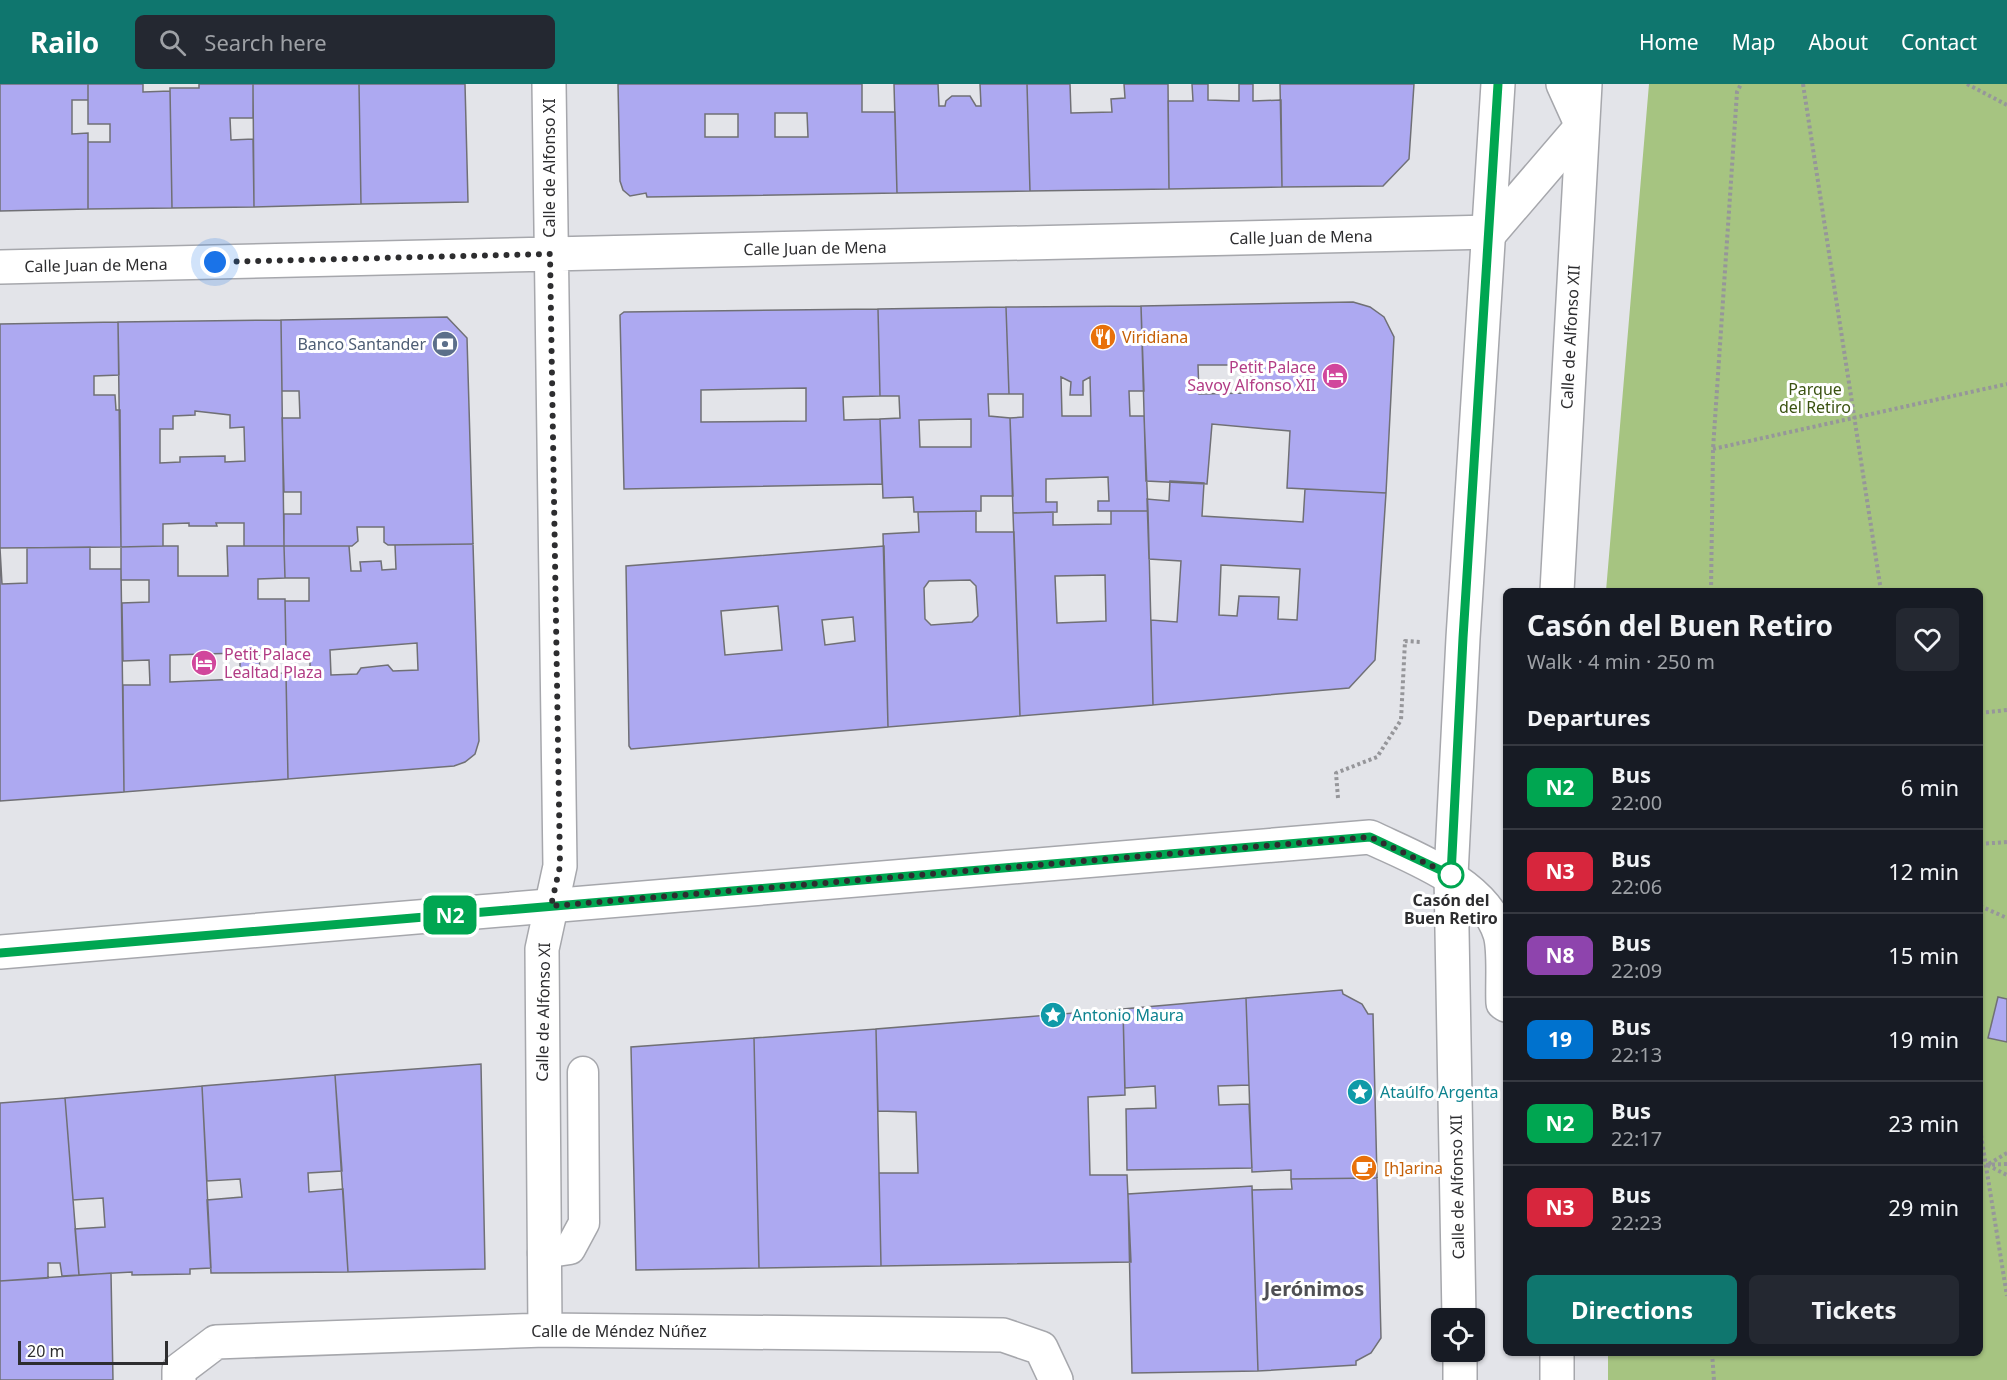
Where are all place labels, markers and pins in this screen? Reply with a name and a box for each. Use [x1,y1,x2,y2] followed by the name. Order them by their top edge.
[1088,322,1118,352] restaurant icon: Viridiana
[1122,326,1188,348] place label: Viridiana
[430,329,460,359] bank icon: Banco Santander
[297,333,426,355] place label: Banco Santander
[1187,356,1316,396] place label: Petit Palace Savoy Alfonso XII
[1320,361,1350,391] hotel icon: Petit Palace Savoy Alfonso XII
[224,643,323,683] place label: Petit Palace Lealtad Plaza
[189,648,219,678] hotel icon: Petit Palace Lealtad Plaza
[1438,862,1464,888] marker: Casón del Buen Retiro
[1404,889,1498,929] place label: Casón del Buen Retiro
[1038,1000,1068,1030] place icon: Antonio Maura
[1072,1004,1184,1026] place label: Antonio Maura
[1345,1077,1375,1107] place icon: Ataúlfo Argenta
[1380,1081,1499,1103] place label: Ataúlfo Argenta
[1349,1153,1379,1183] cafe icon: [h]arina
[1384,1157,1443,1179] place label: [h]arina

